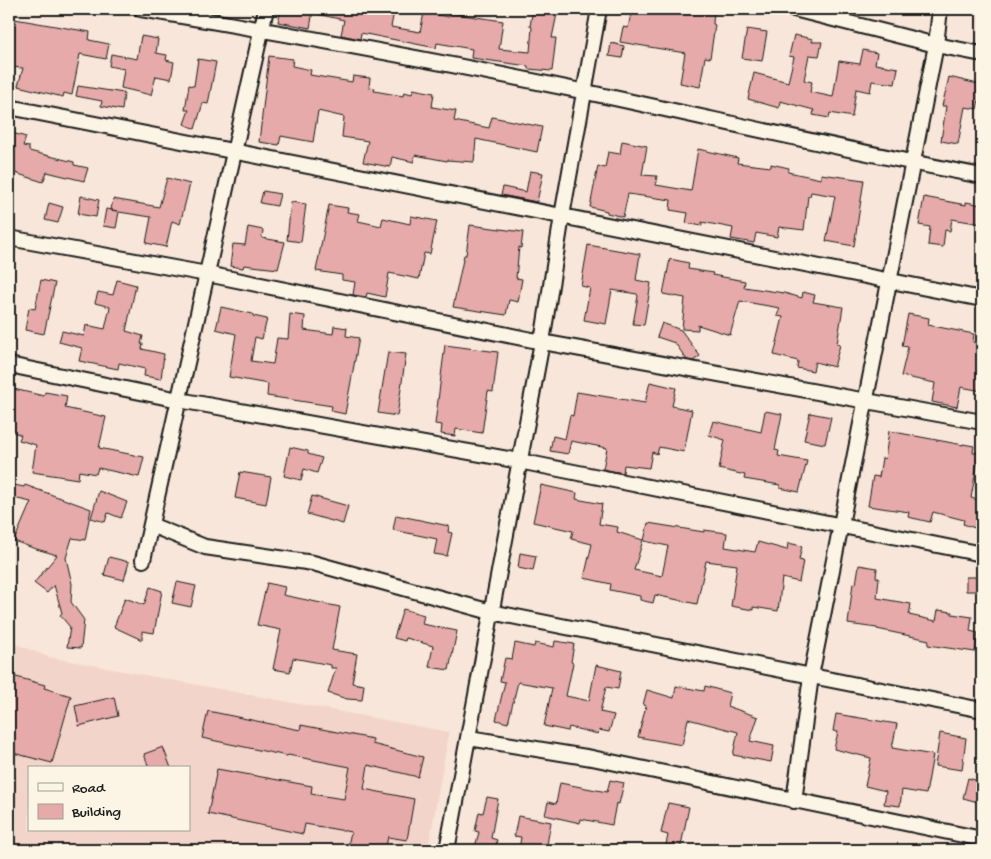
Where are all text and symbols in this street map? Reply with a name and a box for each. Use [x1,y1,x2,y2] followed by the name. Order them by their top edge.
[28,766,190,832] legend
[72,780,106,798] text: Road
[71,804,121,822] text: Building

